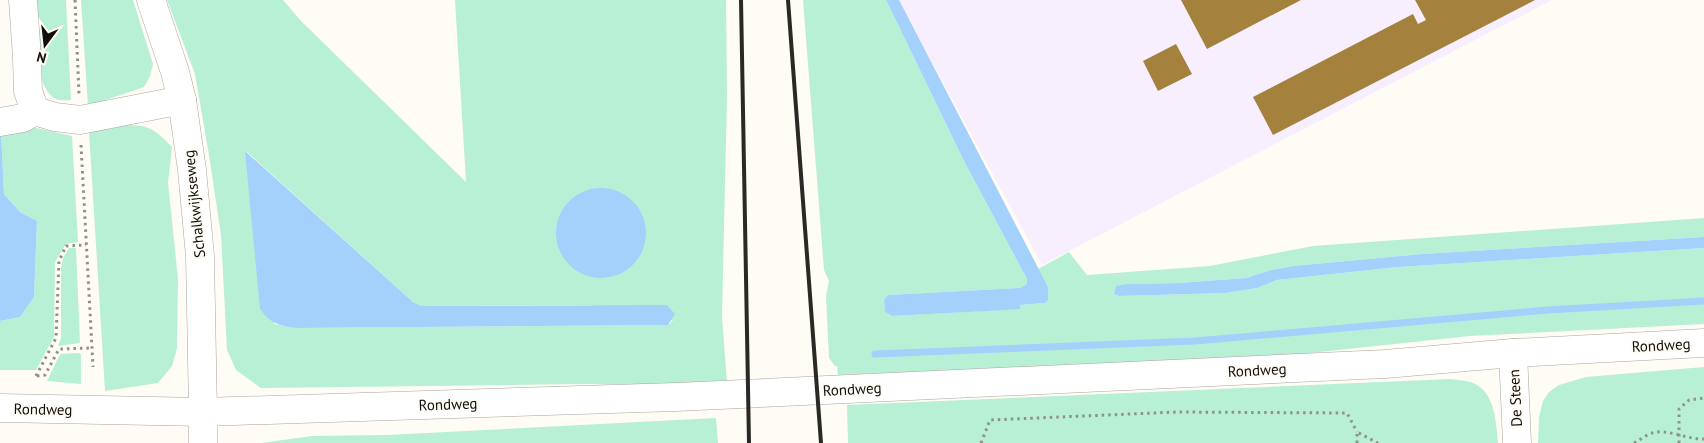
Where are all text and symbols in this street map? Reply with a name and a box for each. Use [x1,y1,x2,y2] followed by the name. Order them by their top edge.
[20,20,70,70] north arrow
[35,48,48,67] text: N
[179,149,209,259] street label: Schalkwijkseweg
[1631,334,1691,356] street label: Rondweg
[1227,359,1287,381] street label: Rondweg
[1504,369,1526,427] street label: De Steen
[822,378,882,400] street label: Rondweg
[418,393,478,415] street label: Rondweg
[13,399,73,419] street label: Rondweg

